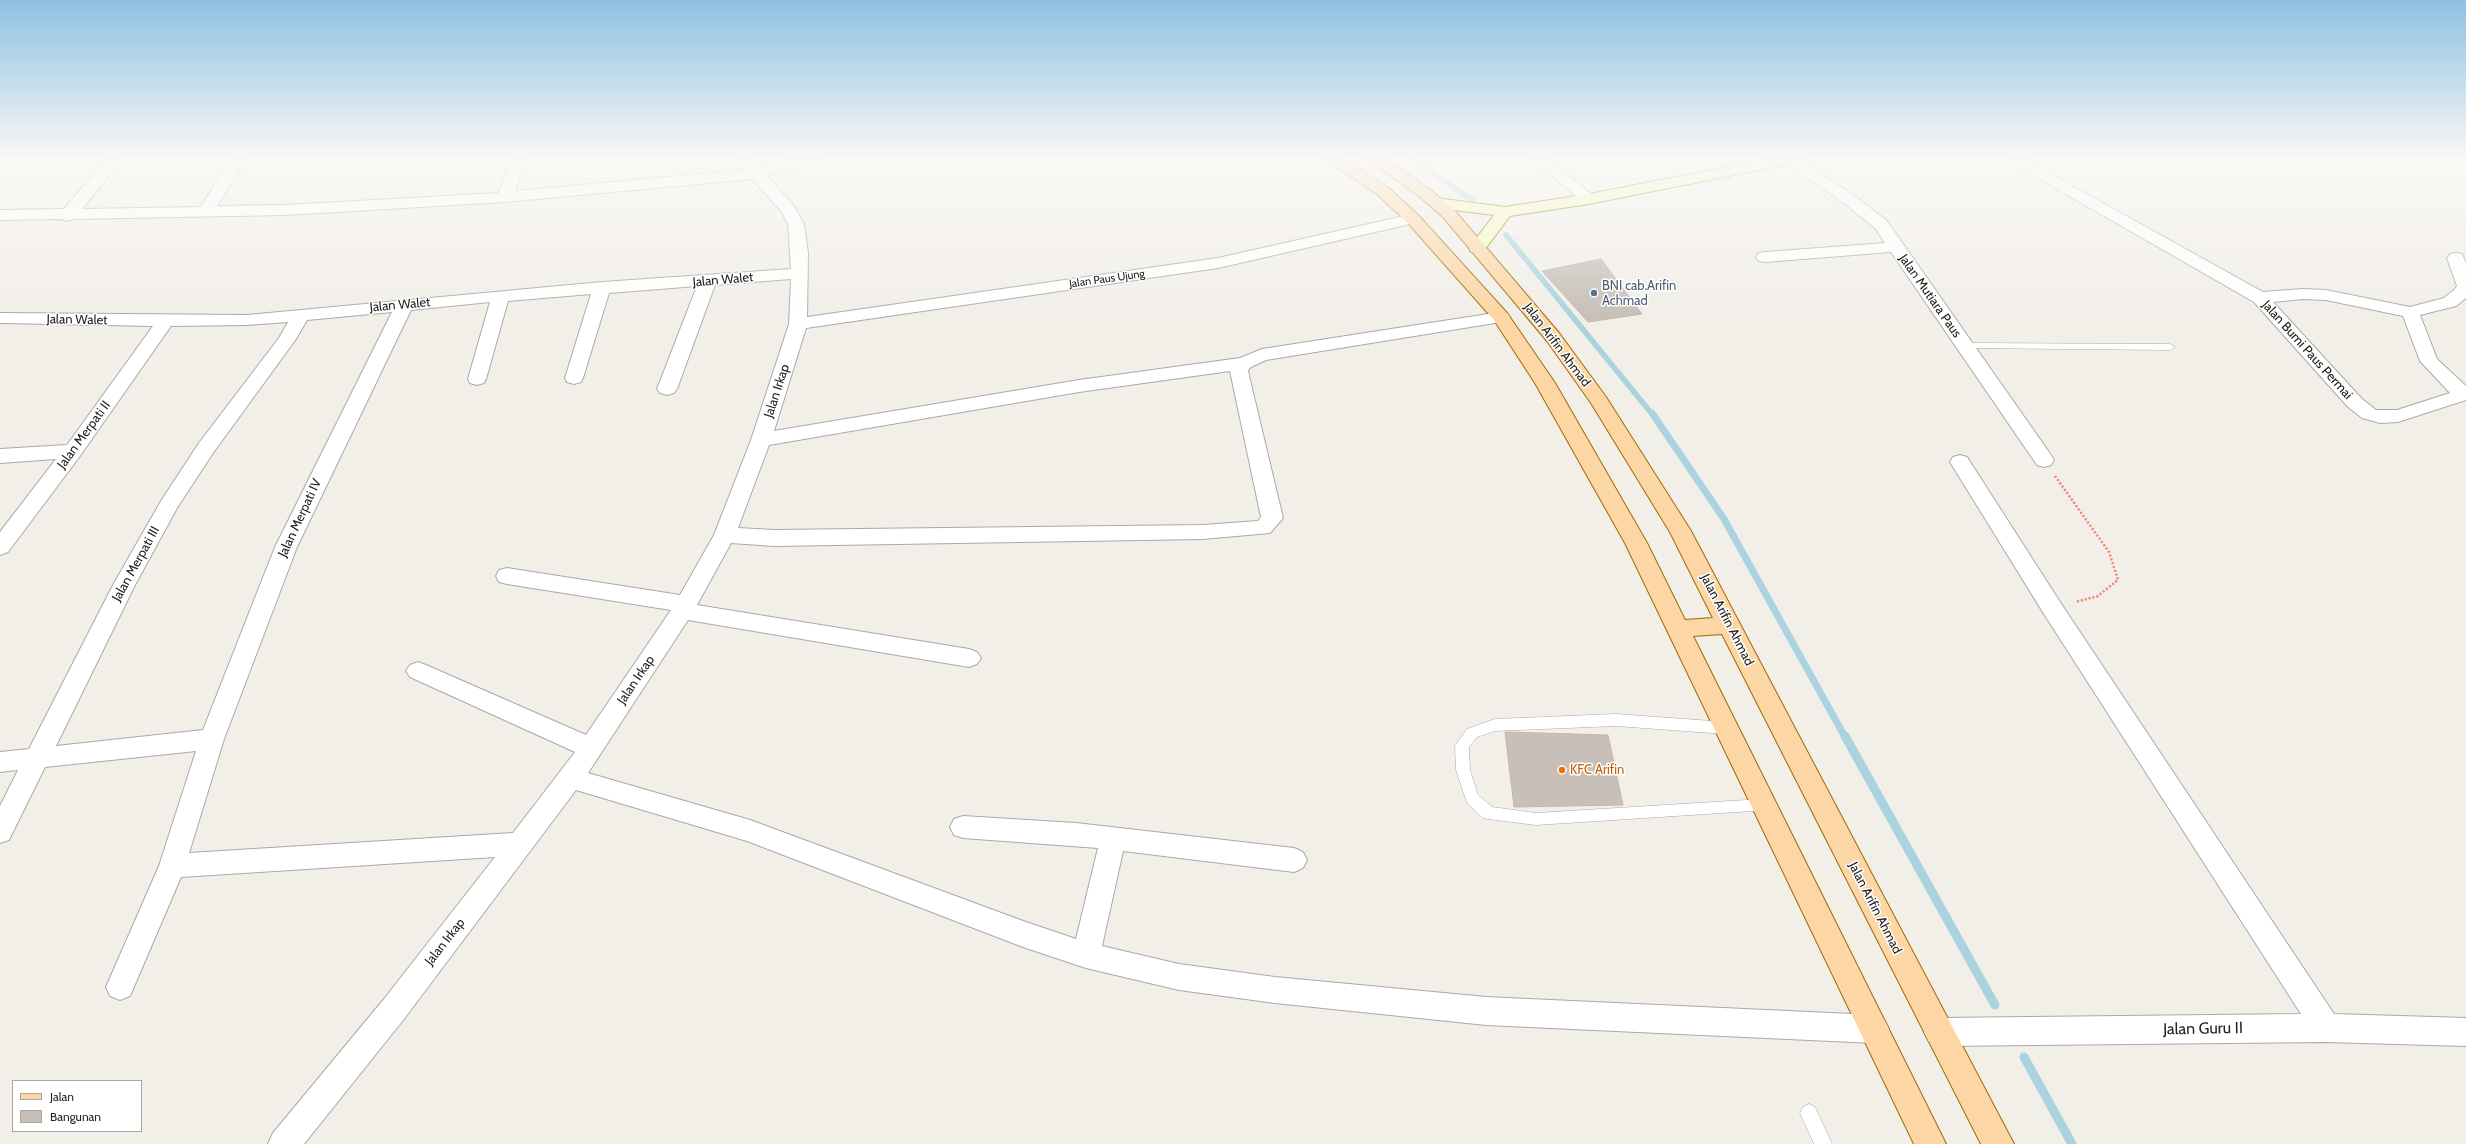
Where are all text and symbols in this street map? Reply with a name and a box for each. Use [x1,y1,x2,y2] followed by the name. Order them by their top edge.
[1895,251,1965,341] street label: Jalan Mutiara Paus
[1068,267,1146,291] street label: Jalan Paus Ujung
[692,270,754,290] street label: Jalan Walet
[1602,278,1676,309] place label: BNI cab.Arifin Achmad
[1589,288,1599,298] marker: BNI cab.Arifin Achmad
[369,295,431,315] street label: Jalan Walet
[2259,297,2355,403] street label: Jalan Bumi Paus Permai
[1520,300,1594,390] street label: Jalan Arifin Ahmad
[46,312,108,328] street label: Jalan Walet
[761,362,793,420] street label: Jalan Irkap
[54,398,114,472] street label: Jalan Merpati II
[275,476,325,560] street label: Jalan Merpati IV
[109,524,163,604] street label: Jalan Merpati III
[1697,571,1757,669] street label: Jalan Arifin Ahmad
[614,653,658,707] street label: Jalan Irkap
[1570,762,1624,778] place label: KFC Arifin
[1557,765,1567,775] marker: KFC Arifin
[1845,859,1905,957] street label: Jalan Arifin Ahmad
[422,915,468,969] street label: Jalan Irkap
[2163,1019,2243,1039] street label: Jalan Guru II
[12,1080,142,1132] legend
[50,1089,74,1104] text: Jalan
[50,1109,101,1124] text: Bangunan

